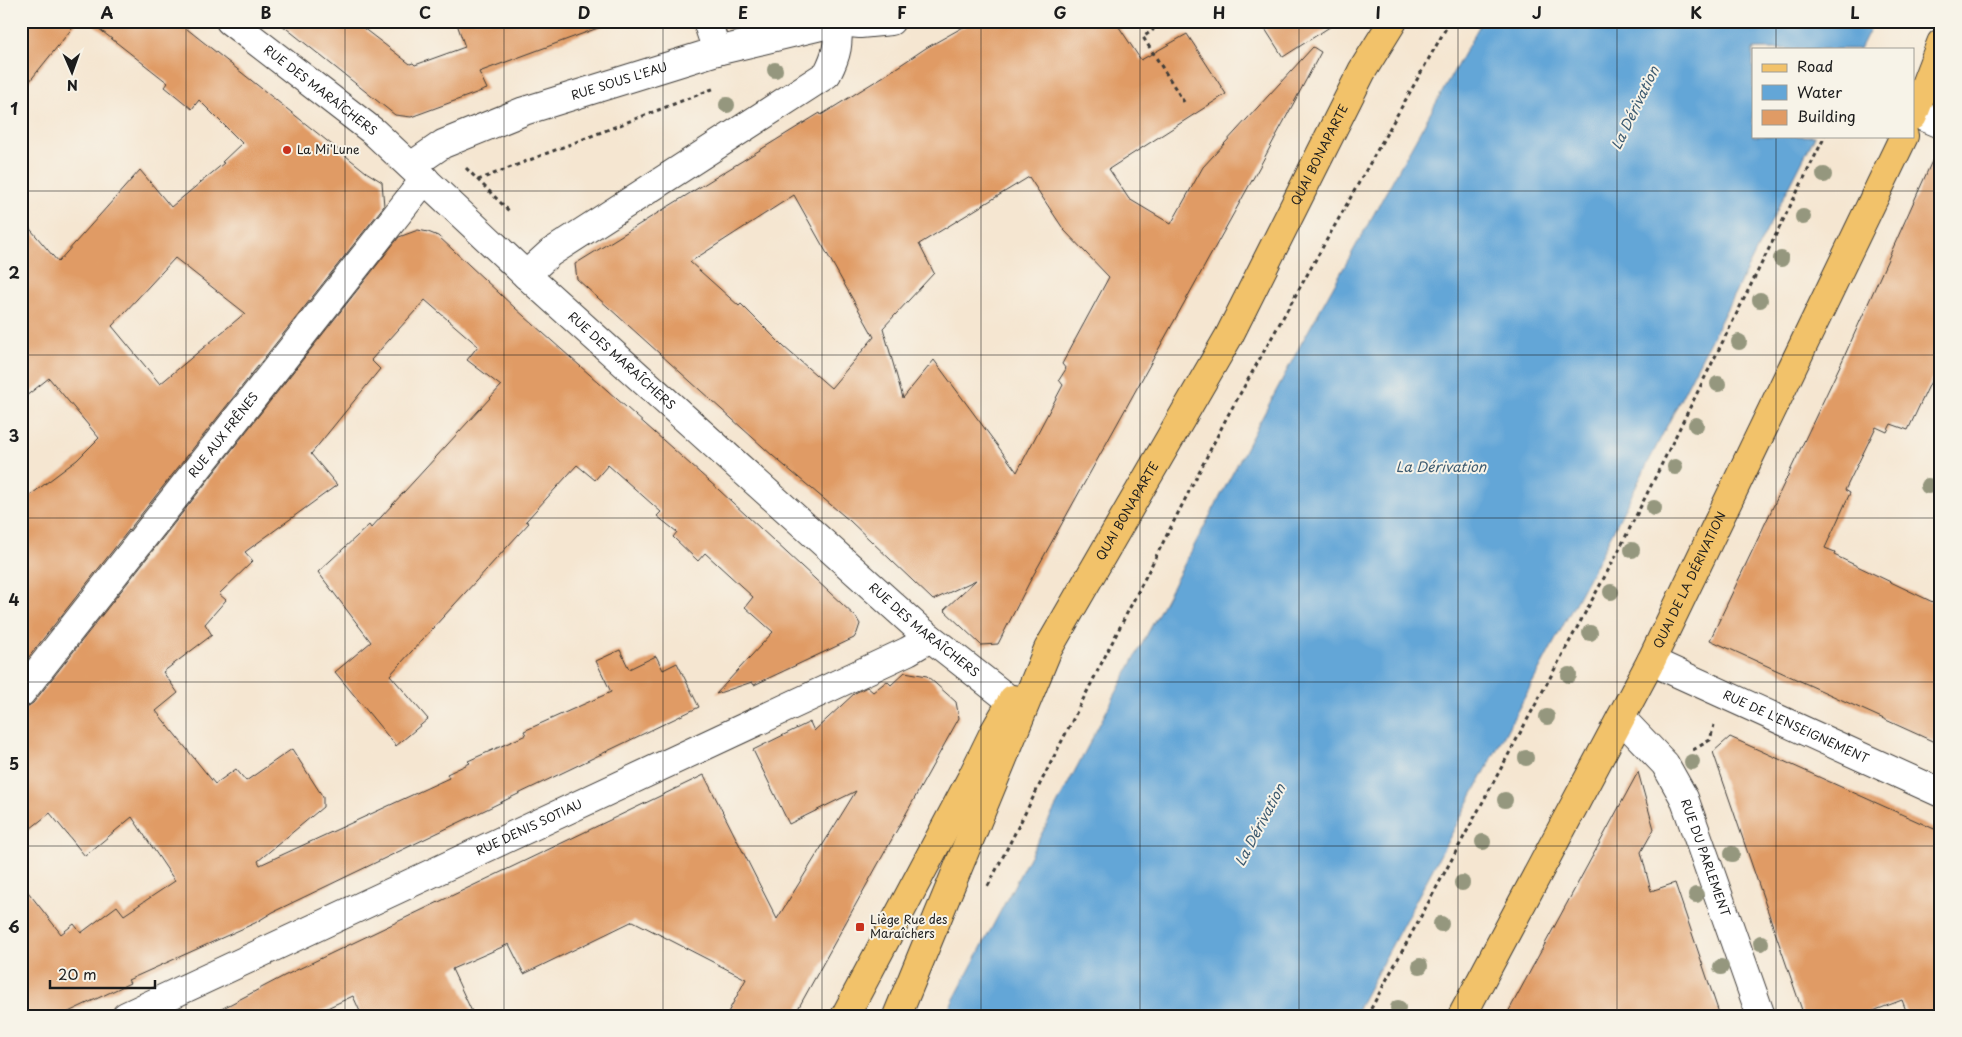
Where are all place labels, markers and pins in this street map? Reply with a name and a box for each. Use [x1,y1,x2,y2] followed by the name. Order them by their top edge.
[297,140,360,158] place label: La Mi'Lune
[281,144,293,156] marker: La Mi'Lune
[870,910,948,942] place label: Liège Rue des Maraîchers
[854,921,866,933] marker: Liège Rue des Maraîchers

